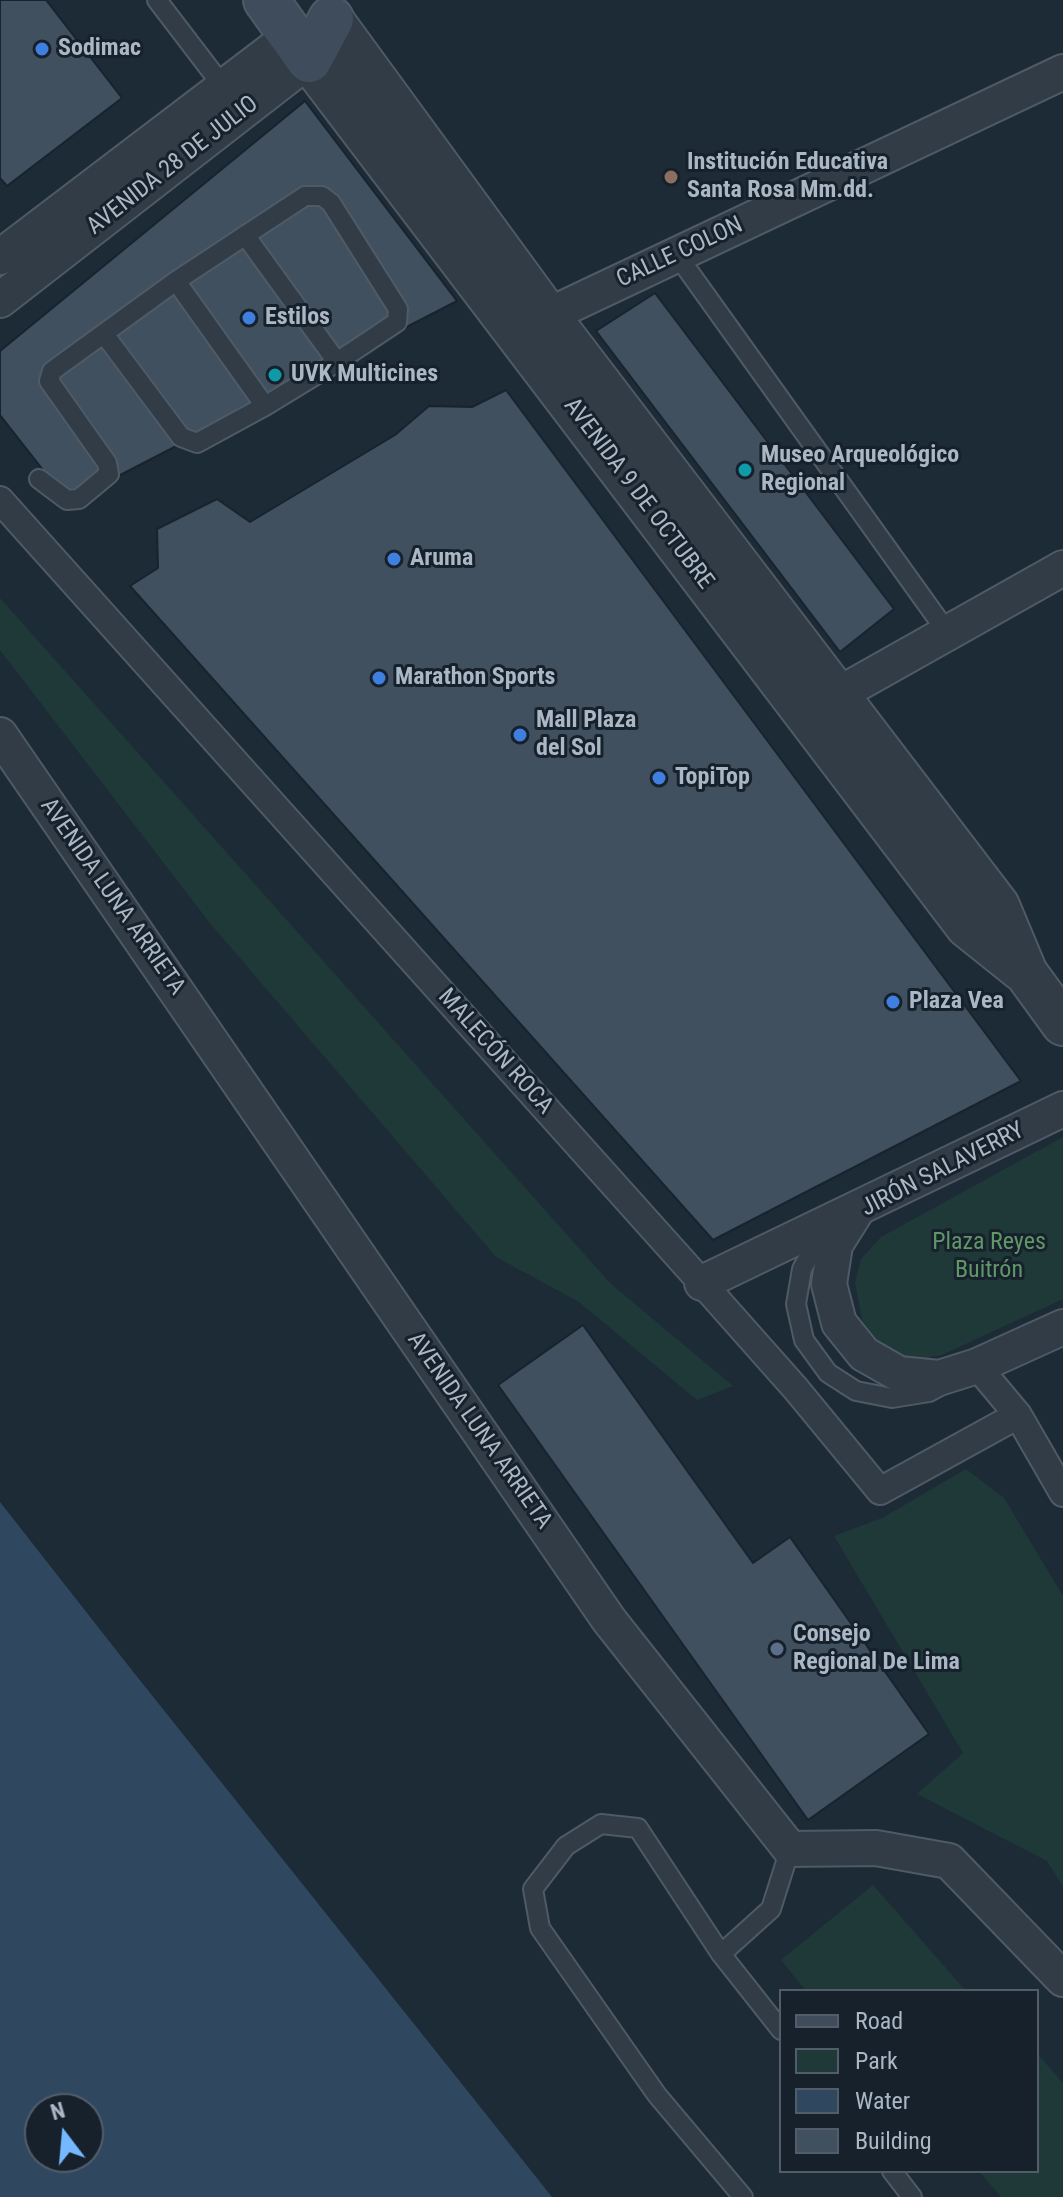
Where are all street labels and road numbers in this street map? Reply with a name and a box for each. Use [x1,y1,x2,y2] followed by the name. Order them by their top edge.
[82,90,264,242] street label: AVENIDA 28 DE JULIO
[612,211,748,295] street label: CALLE COLON
[557,393,719,595] street label: AVENIDA 9 DE OCTUBRE
[33,793,191,1001] street label: AVENIDA LUNA ARRIETA
[431,983,559,1121] street label: MALECÓN ROCA
[857,1117,1029,1223] street label: JIRÓN SALAVERRY
[400,1327,558,1535] street label: AVENIDA LUNA ARRIETA

